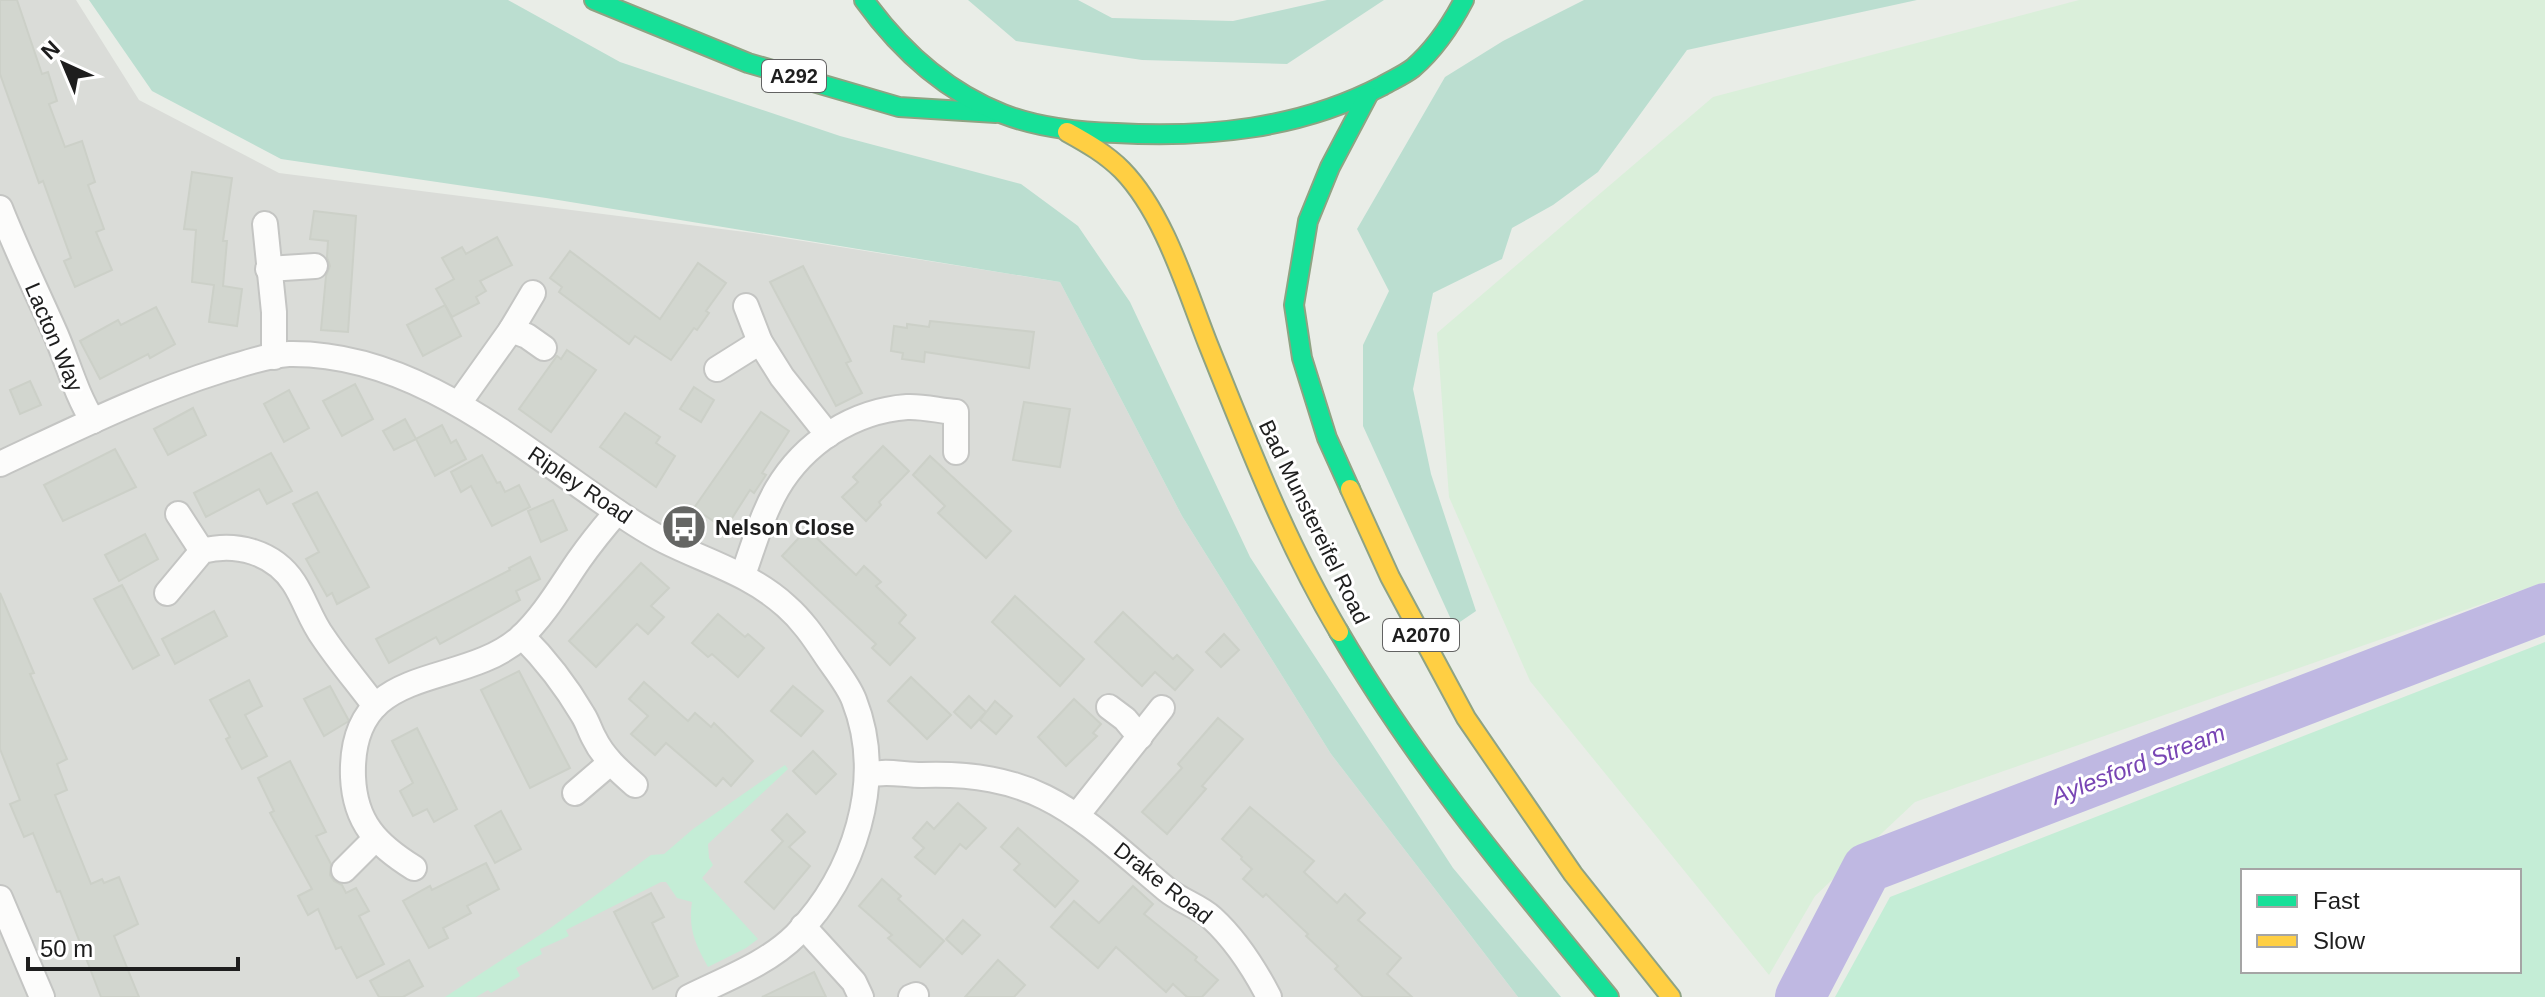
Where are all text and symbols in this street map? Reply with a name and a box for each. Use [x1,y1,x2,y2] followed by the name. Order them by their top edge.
[24,24,104,104] north arrow
[36,35,65,64] text: N
[762,60,826,92] road number: A292
[20,279,88,395] street label: Lacton Way
[1254,416,1374,628] street label: Bad Munstereifel Road
[523,441,637,529] street label: Ripley Road
[660,503,708,551] bus stop icon: Nelson Close
[715,515,854,540] place label: Nelson Close
[1383,619,1459,651] road number: A2070
[2045,718,2229,810] water label: Aylesford Stream
[1109,837,1217,929] street label: Drake Road
[2241,869,2521,973] legend
[2313,887,2360,914] text: Fast
[28,921,238,971] scale bar
[2313,927,2366,954] text: Slow
[40,935,93,962] text: 50 m

